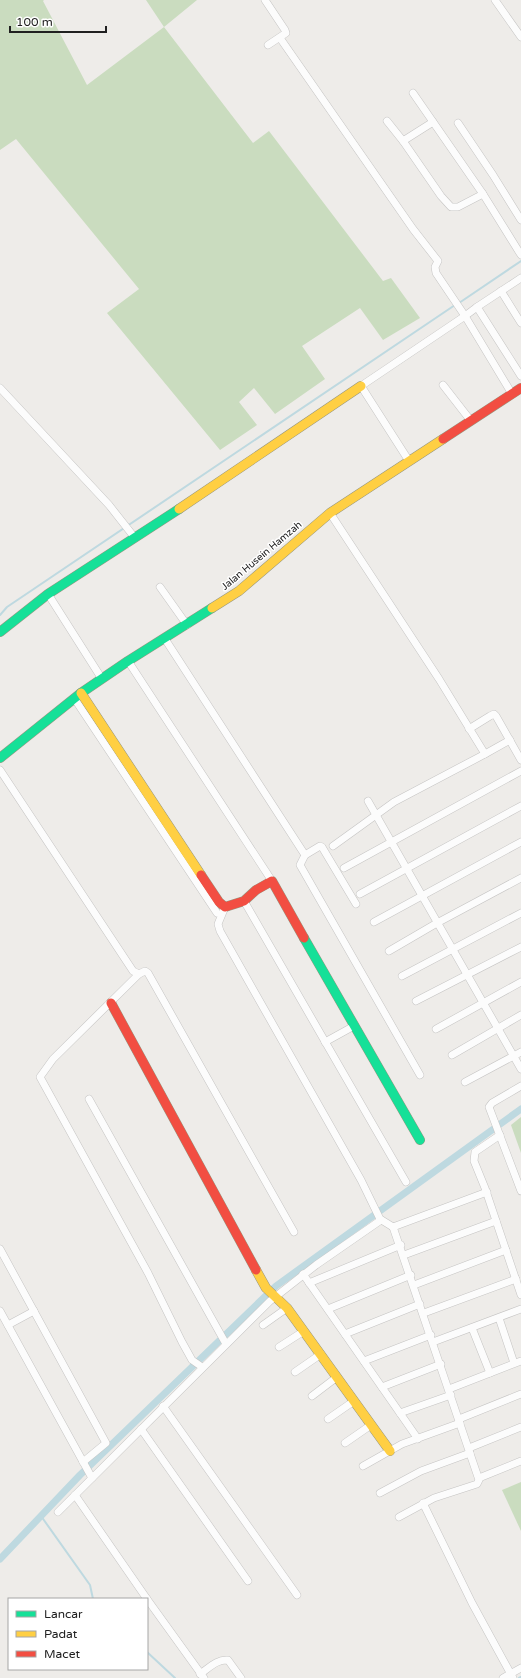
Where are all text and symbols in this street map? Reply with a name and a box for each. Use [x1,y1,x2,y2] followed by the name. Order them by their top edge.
[10,8,106,34] scale bar
[16,15,53,29] text: 100 m
[219,519,304,593] street label: Jalan Husein Hamzah
[8,1598,148,1670] legend
[44,1607,83,1621] text: Lancar
[44,1627,78,1641] text: Padat
[44,1647,80,1661] text: Macet

